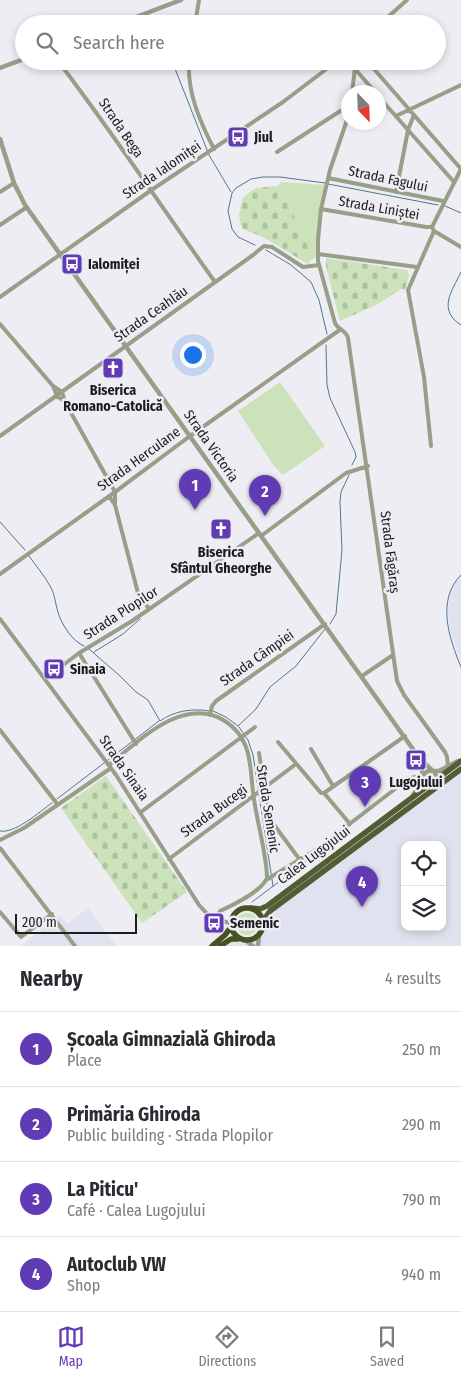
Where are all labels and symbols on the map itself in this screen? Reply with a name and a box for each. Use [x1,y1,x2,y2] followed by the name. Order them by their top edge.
[341,85,386,130] north arrow
[95,95,147,161] street label: Strada Bega
[226,125,250,149] bus stop icon: Jiul
[253,129,273,146] place label: Jiul
[120,138,205,203] street label: Strada Ialomiței
[347,162,429,196] street label: Strada Fagului
[337,193,421,224] street label: Strada Liniștei
[60,252,84,276] bus stop icon: Ialomiței
[88,256,140,274] place label: Ialomiței
[111,282,191,346] street label: Strada Ceahlău
[180,342,206,368] your location
[101,356,125,380] church icon: Biserica Romano-Catolică
[63,382,163,415] place label: Biserica Romano-Catolică
[180,407,242,485] street label: Strada Victoria
[94,423,184,495] street label: Strada Herculane
[179,469,211,510] pin: 1
[249,475,281,516] pin: 2
[376,510,403,594] street label: Strada Făgăraș
[209,517,233,541] church icon: Biserica Sfântul Gheorghe
[170,544,272,577] place label: Biserica Sfântul Gheorghe
[81,583,162,643] street label: Strada Plopilor
[217,626,297,690] street label: Strada Câmpiei
[42,657,66,681] bus stop icon: Sinaia
[70,661,106,678] place label: Sinaia
[95,732,153,804] street label: Strada Sinaia
[404,748,428,772] bus stop icon: Lugojului
[253,764,283,854] street label: Strada Semenic
[349,766,381,807] pin: 3
[389,774,443,791] place label: Lugojului
[177,781,251,841] street label: Strada Bucegi
[274,822,354,888] street label: Calea Lugojului
[346,866,378,907] pin: 4
[15,911,138,934] scale bar
[202,911,226,935] bus stop icon: Semenic
[230,915,280,932] place label: Semenic

